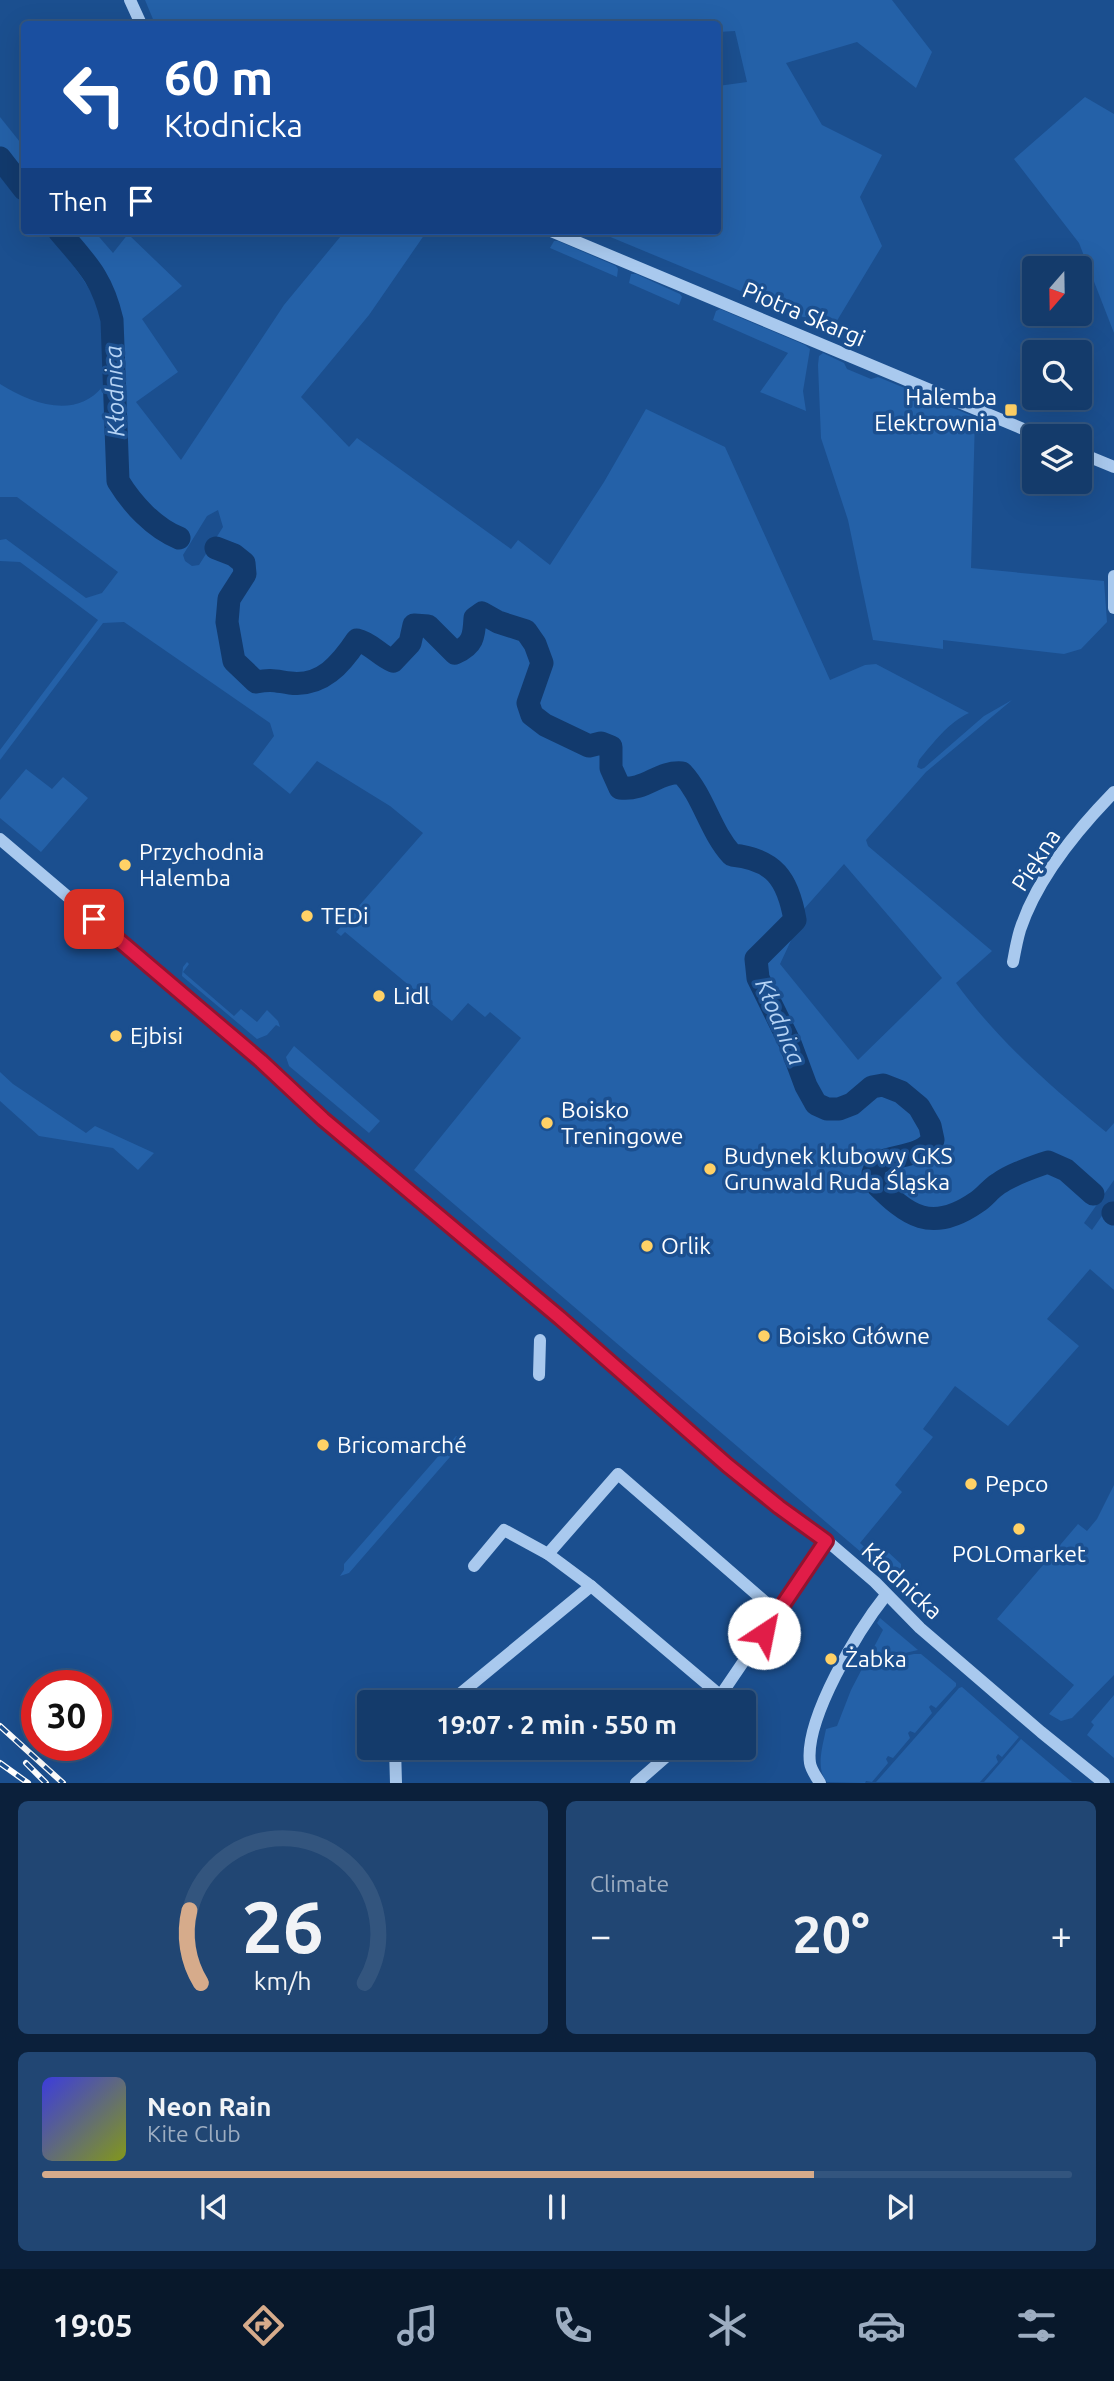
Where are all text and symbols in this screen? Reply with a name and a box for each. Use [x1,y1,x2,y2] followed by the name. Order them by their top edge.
[49,49,140,140] icon: left
[164,49,273,104] text: 60 m
[164,107,303,143] text: Kłodnicka
[122,182,160,220] icon: arrive
[49,187,108,216] text: Then
[1022,256,1092,326] north arrow
[1022,256,1092,494] map controls
[739,277,869,351] street label: Piotra Skargi
[1022,340,1092,410] button: search
[99,345,130,437] water label: Kłodnica
[874,384,997,435] place label: Halemba Elektrownia
[1003,402,1019,418] marker: Halemba Elektrownia
[1022,424,1092,494] button: layers
[1006,824,1065,895] street label: Piękna
[139,839,264,890] place label: Przychodnia Halemba
[117,857,133,873] marker: Przychodnia Halemba
[64,889,124,949] pin
[75,900,113,938] icon: arrive
[321,903,369,928] place label: TEDi
[299,908,315,924] marker: TEDi
[750,974,811,1069] water label: Kłodnica
[393,983,430,1008] place label: Lidl
[371,988,387,1004] marker: Lidl
[130,1023,183,1048] place label: Ejbisi
[108,1028,124,1044] marker: Ejbisi
[561,1097,683,1148] place label: Boisko Treningowe
[539,1115,555,1131] marker: Boisko Treningowe
[724,1143,953,1194] place label: Budynek klubowy GKS Grunwald Ruda Śląska
[702,1161,718,1177] marker: Budynek klubowy GKS Grunwald Ruda Śląska
[661,1233,711,1258] place label: Orlik
[639,1238,655,1254] marker: Orlik
[778,1323,930,1348] place label: Boisko Główne
[756,1328,772,1344] marker: Boisko Główne
[337,1432,467,1457] place label: Bricomarché
[315,1437,331,1453] marker: Bricomarché
[985,1471,1049,1496] place label: Pepco
[963,1476,979,1492] marker: Pepco
[1011,1521,1027,1537] marker: POLOmarket
[857,1537,947,1624] street label: Kłodnicka
[952,1541,1086,1566] place label: POLOmarket
[727,1596,801,1670] position arrow
[845,1646,907,1671] place label: Żabka
[823,1651,839,1667] marker: Żabka
[21,1670,112,1761] speed limit sign: 30
[436,1710,677,1739] text: 19:07 · 2 min · 550 m
[590,1871,669,1896] text: Climate
[242,1886,324,1968] text: 26
[792,1905,870,1963] text: 20°
[590,1914,611,1956] text: −
[1051,1914,1072,1956] text: +
[254,1967,312,1995] text: km/h
[147,2092,272,2121] text: Neon Rain
[147,2121,241,2146] text: Kite Club
[195,2188,233,2226] icon: previous
[538,2188,576,2226] icon: pause
[881,2188,919,2226] icon: next
[239,2301,288,2350] icon: directions
[393,2301,442,2350] icon: music
[548,2301,597,2350] icon: phone
[703,2301,752,2350] icon: climate
[857,2301,906,2350] icon: car
[1012,2301,1061,2350] icon: filters
[53,2307,133,2343] text: 19:05

